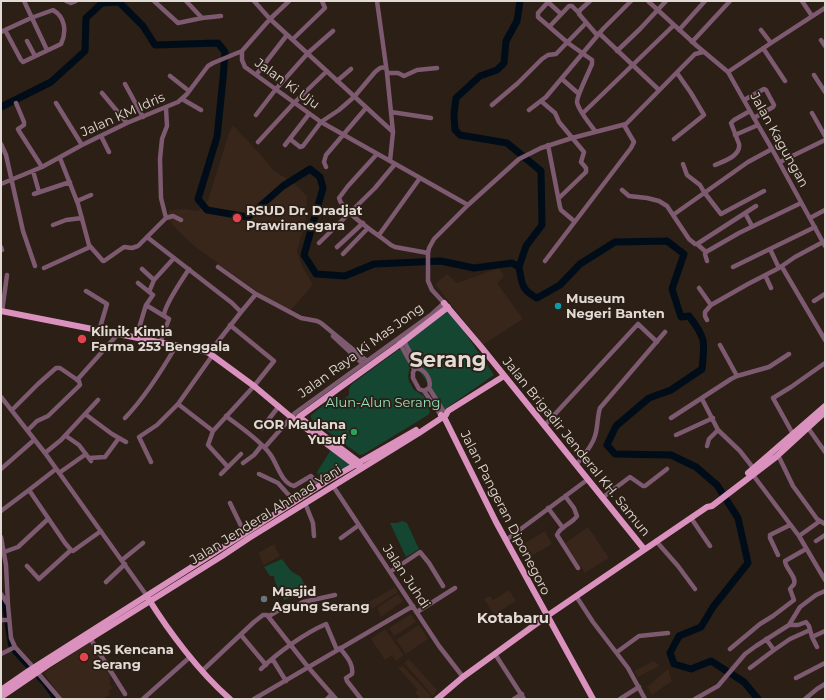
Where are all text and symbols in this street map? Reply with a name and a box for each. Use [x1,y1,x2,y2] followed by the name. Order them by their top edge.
[252,55,322,113] street label: Jalan Ki Uju
[79,90,167,140] street label: Jalan KM Idris
[746,90,812,190] street label: Jalan Kagungan
[246,203,362,234] place label: RSUD Dr. Dradjat Prawiranegara
[231,212,243,224] marker: RSUD Dr. Dradjat Prawiranegara
[566,291,665,322] place label: Museum Negeri Banten
[296,300,426,402] street label: Jalan Raya Ki Mas Jong
[553,301,563,311] marker: Museum Negeri Banten
[91,324,230,355] place label: Klinik Kimia Farma 253 Benggala
[76,333,88,345] marker: Klinik Kimia Farma 253 Benggala
[409,348,487,374] district label: Serang
[499,354,653,540] street label: Jalan Brigadir Jenderal KH. Samun
[326,395,440,411] park label: Alun-Alun Serang
[253,417,346,448] place label: GOR Maulana Yusuf
[349,427,359,437] marker: GOR Maulana Yusuf
[457,428,553,598] street label: Jalan Pangeran Diponegoro
[187,462,345,568] street label: Jalan Jenderal Ahmad Yani
[379,542,433,612] street label: Jalan Juhdi
[272,584,369,615] place label: Masjid Agung Serang
[259,594,269,604] marker: Masjid Agung Serang
[477,610,549,628] district label: Kotabaru
[93,642,174,673] place label: RS Kencana Serang
[78,651,90,663] marker: RS Kencana Serang

